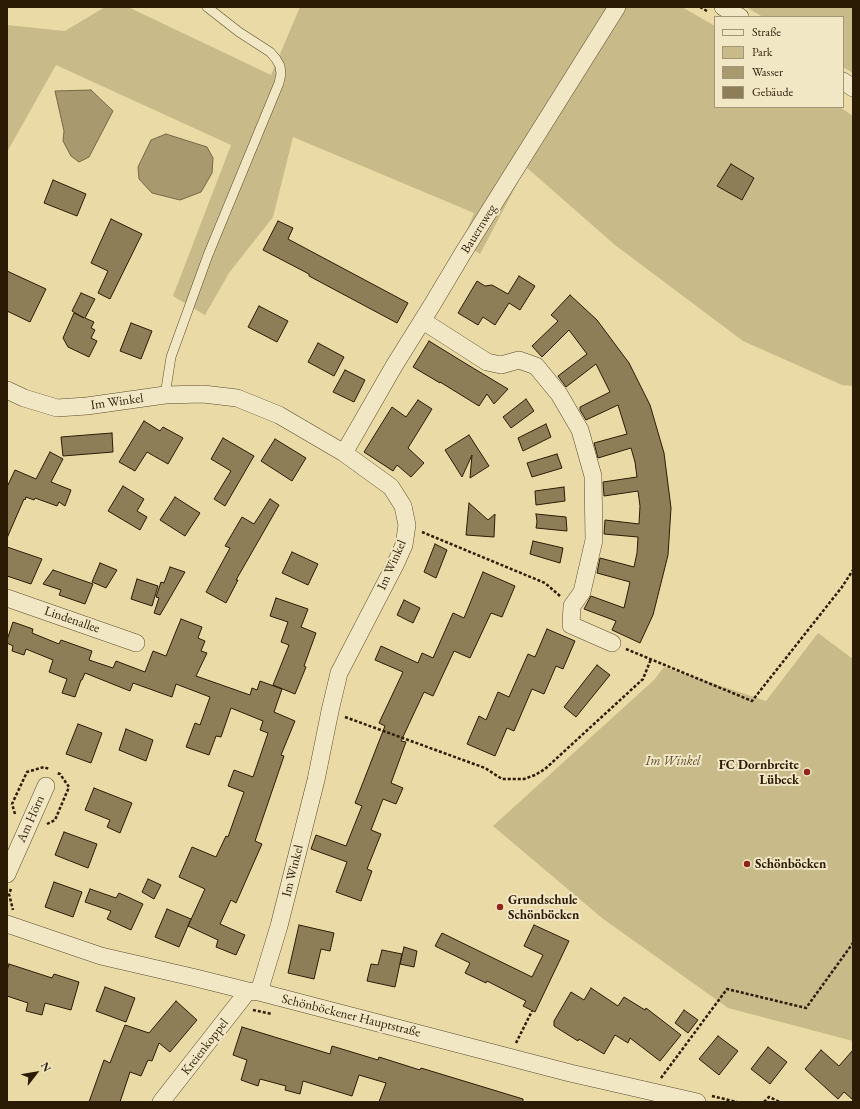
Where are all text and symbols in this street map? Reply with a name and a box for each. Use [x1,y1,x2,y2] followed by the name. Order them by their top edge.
[714,16,844,108] legend
[752,24,781,40] text: Straße
[752,44,772,60] text: Park
[752,64,783,80] text: Wasser
[752,84,793,100] text: Gebäude
[458,202,500,256] street label: Bauernweg
[90,391,144,413] street label: Im Winkel
[374,538,410,592] street label: Im Winkel
[42,603,102,637] street label: Lindenallee
[645,753,701,769] park label: Im Winkel
[719,757,799,788] place label: FC Dornbreite Lübeck
[802,767,812,777] marker: FC Dornbreite Lübeck
[14,793,48,845] street label: Am Hörn
[279,843,307,899] street label: Im Winkel
[755,856,826,872] place label: Schönböcken
[742,859,752,869] marker: Schönböcken
[508,892,579,923] place label: Grundschule Schönböcken
[495,902,505,912] marker: Grundschule Schönböcken
[280,991,422,1041] street label: Schönböckener Hauptstraße
[178,1016,232,1078] street label: Kreienkoppel
[16,1053,56,1093] north arrow
[38,1059,55,1074] text: N

